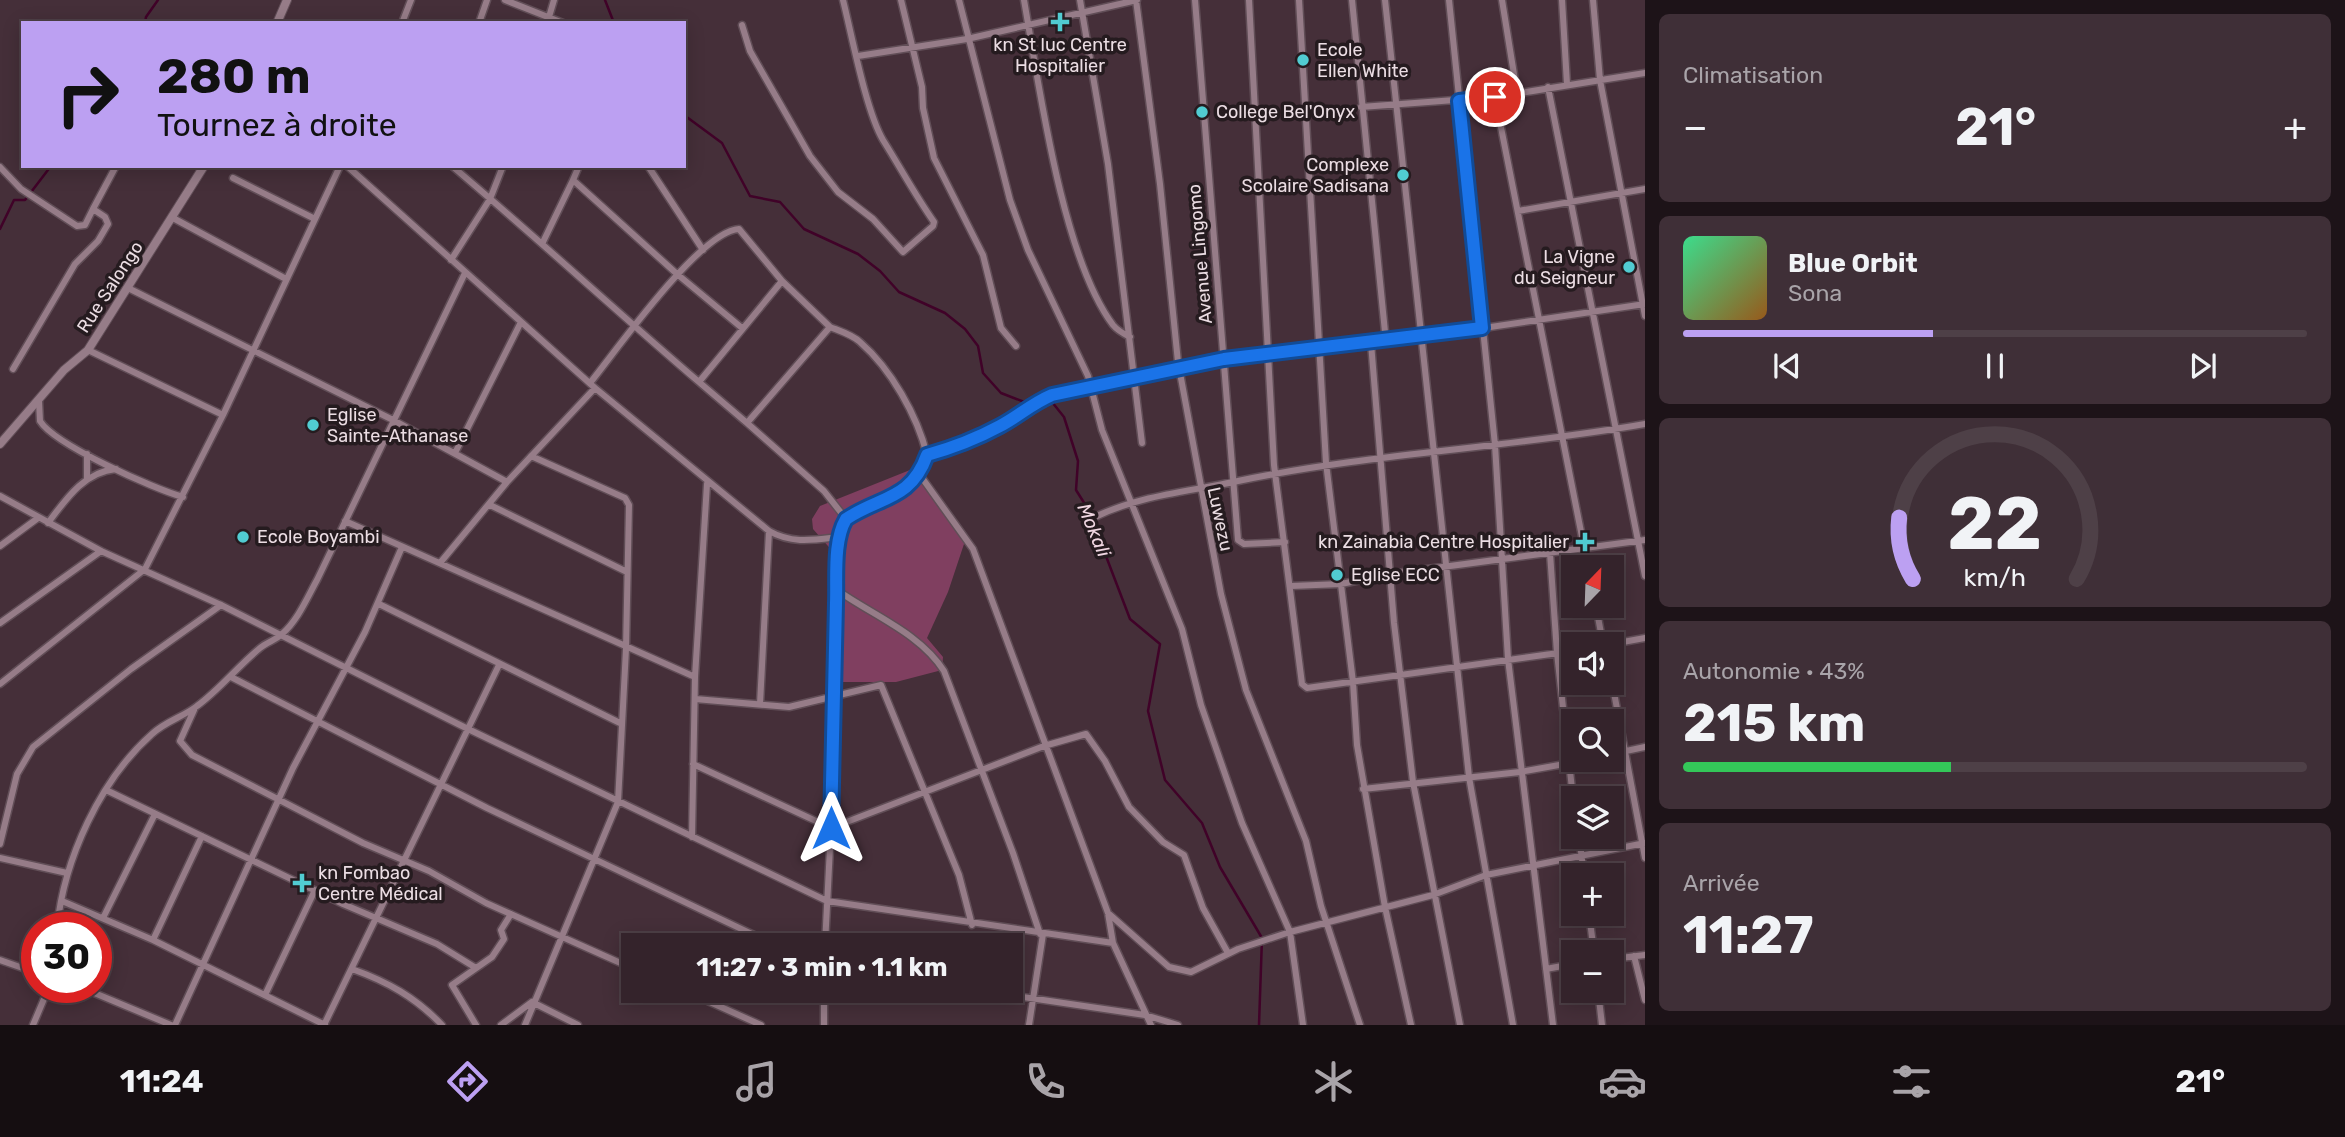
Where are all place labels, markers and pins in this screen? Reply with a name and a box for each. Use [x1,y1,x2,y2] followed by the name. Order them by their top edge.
[1050,12,1070,32] marker: kn St luc Centre Hospitalier
[993,34,1127,77] place label: kn St luc Centre Hospitalier
[1317,39,1409,82] place label: Ecole Ellen White
[1295,52,1311,68] marker: Ecole Ellen White
[1465,67,1525,127] pin
[1216,101,1356,123] place label: College Bel'Onyx
[1194,104,1210,120] marker: College Bel'Onyx
[1242,154,1389,197] place label: Complexe Scolaire Sadisana
[1395,167,1411,183] marker: Complexe Scolaire Sadisana
[1514,246,1615,289] place label: La Vigne du Seigneur
[1621,259,1637,275] marker: La Vigne du Seigneur
[327,404,468,447] place label: Eglise Sainte-Athanase
[305,417,321,433] marker: Eglise Sainte-Athanase
[257,526,380,548] place label: Ecole Boyambi
[235,529,251,545] marker: Ecole Boyambi
[1318,531,1569,553] place label: kn Zainabia Centre Hospitalier
[1575,532,1595,552] marker: kn Zainabia Centre Hospitalier
[1351,564,1440,586] place label: Eglise ECC
[1329,567,1345,583] marker: Eglise ECC
[318,862,443,905] place label: kn Fombao Centre Médical
[292,873,312,893] marker: kn Fombao Centre Médical

